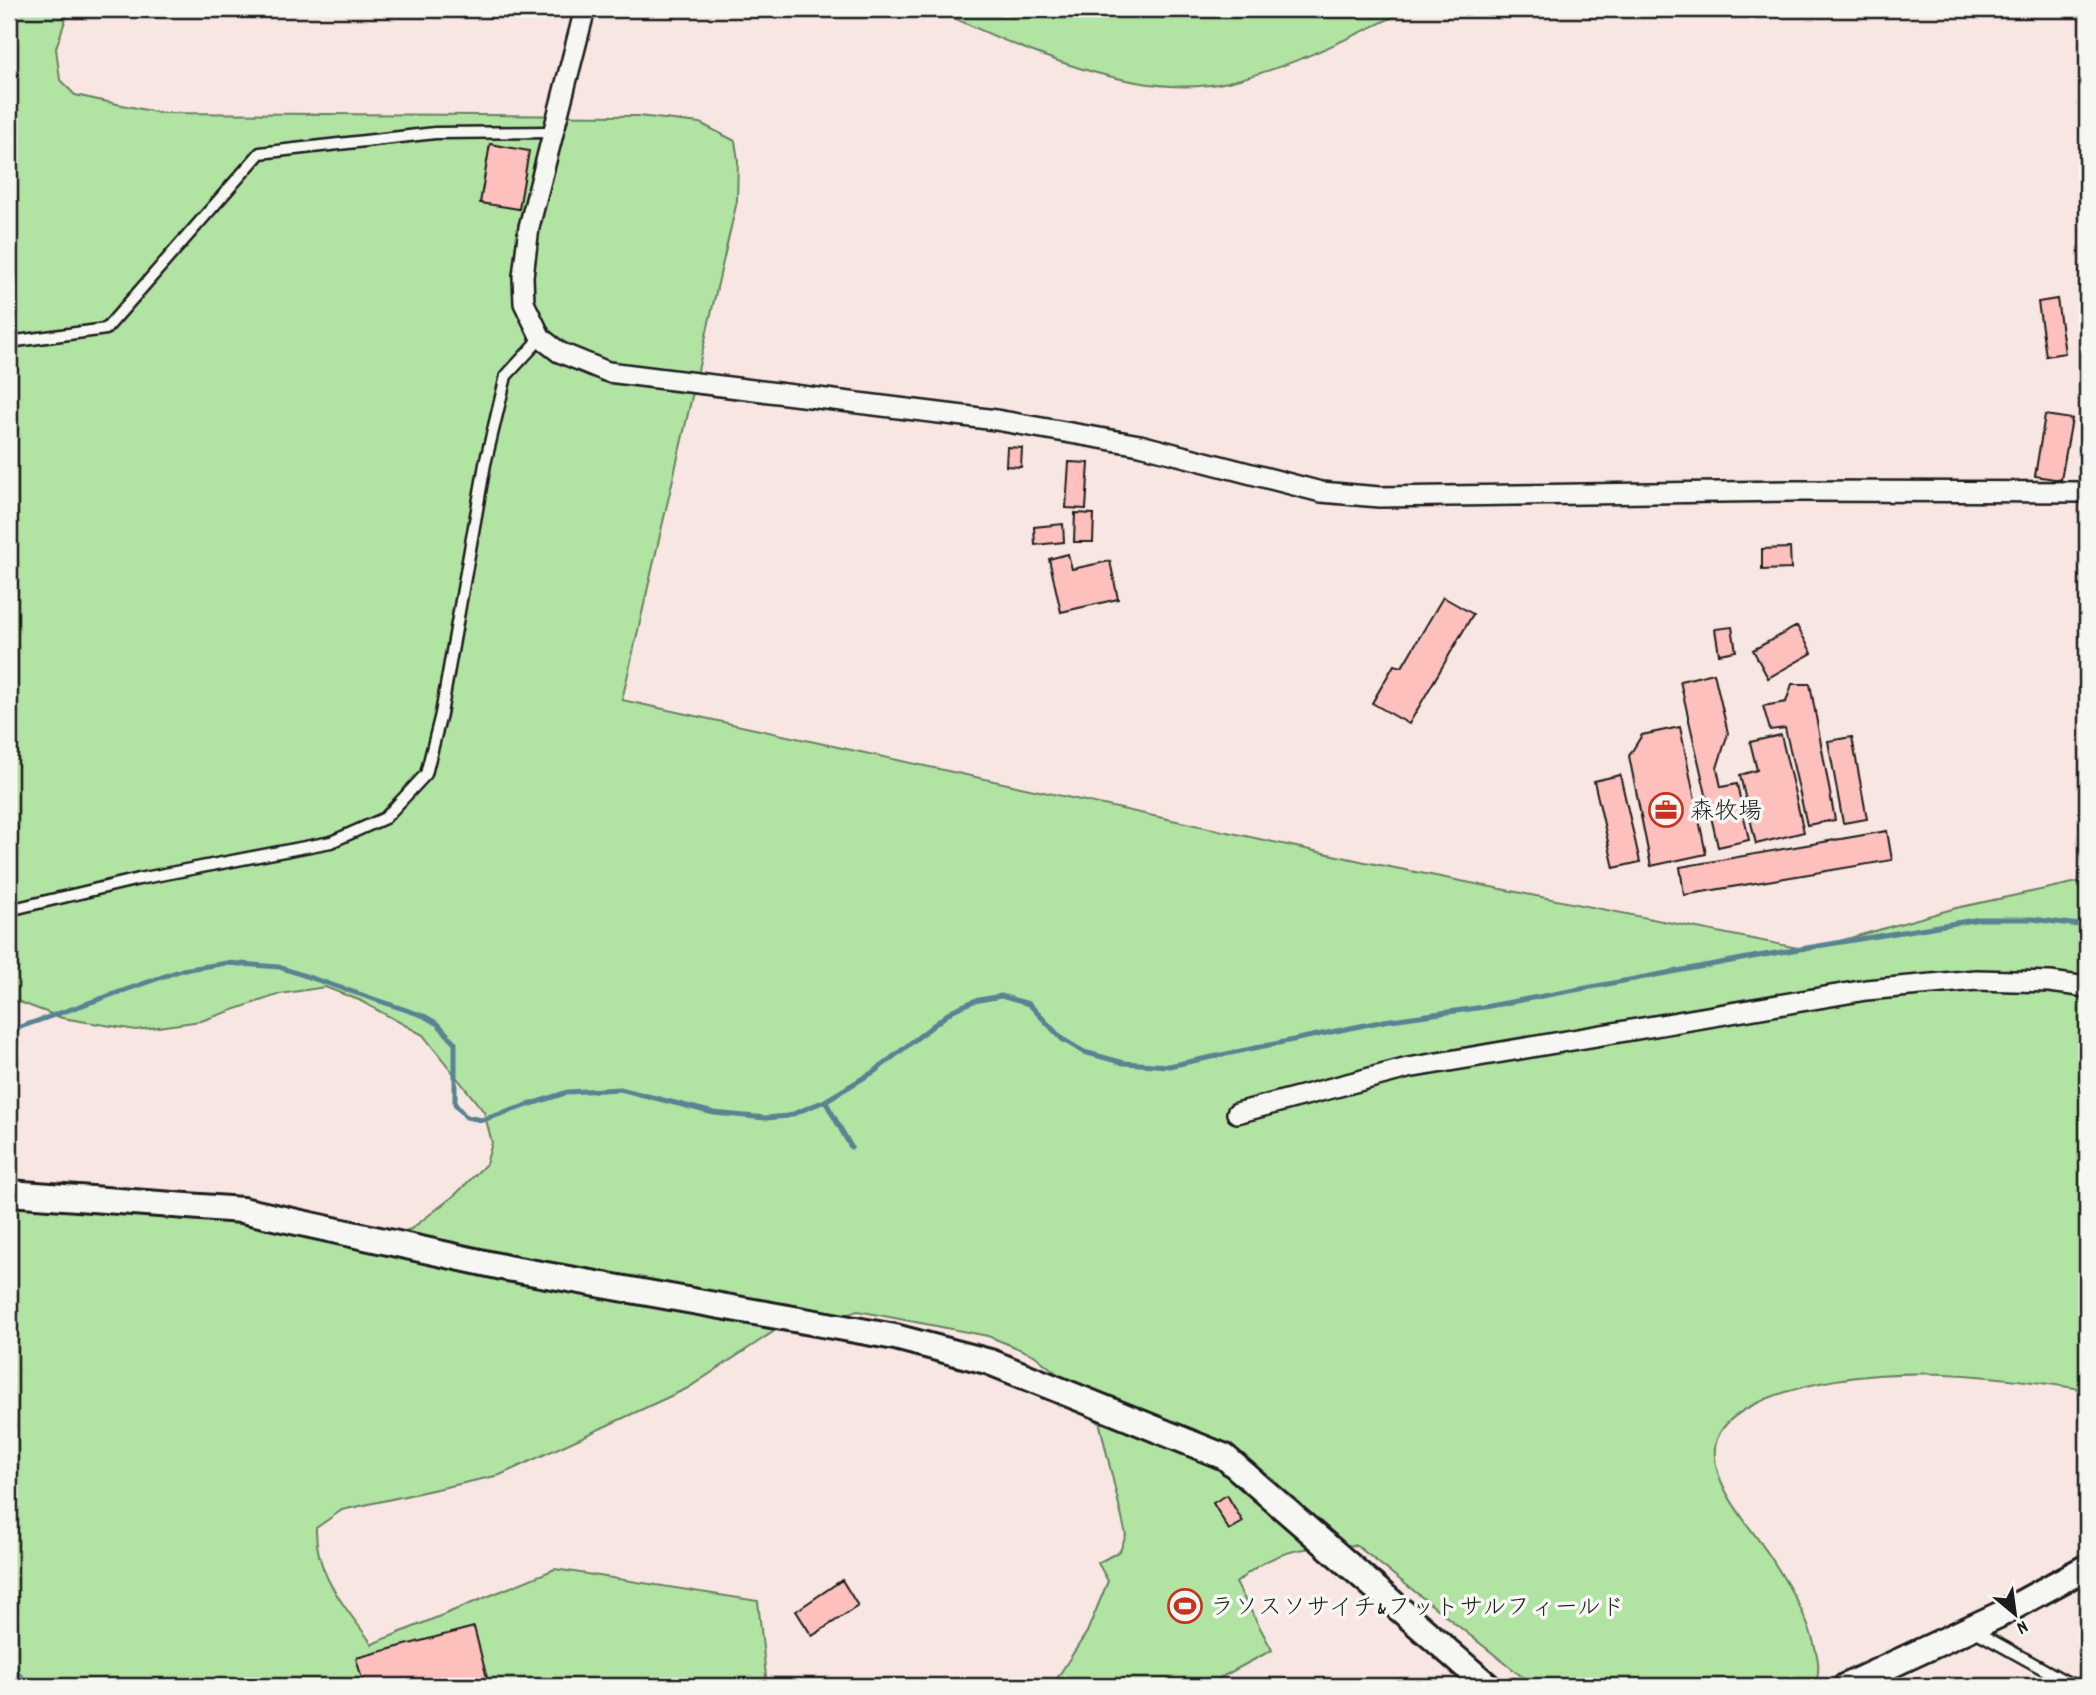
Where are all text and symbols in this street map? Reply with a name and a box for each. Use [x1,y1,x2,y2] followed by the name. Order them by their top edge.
[1647,791,1685,829] office icon: 森牧場
[1690,796,1762,830] place label: 森牧場
[1980,1580,2050,1650] north arrow
[1166,1587,1204,1625] sports icon: ラソスソサイチ&フットサルフィールド
[1210,1592,1625,1626] place label: ラソスソサイチ&フットサルフィールド
[2011,1612,2032,1640] text: N

